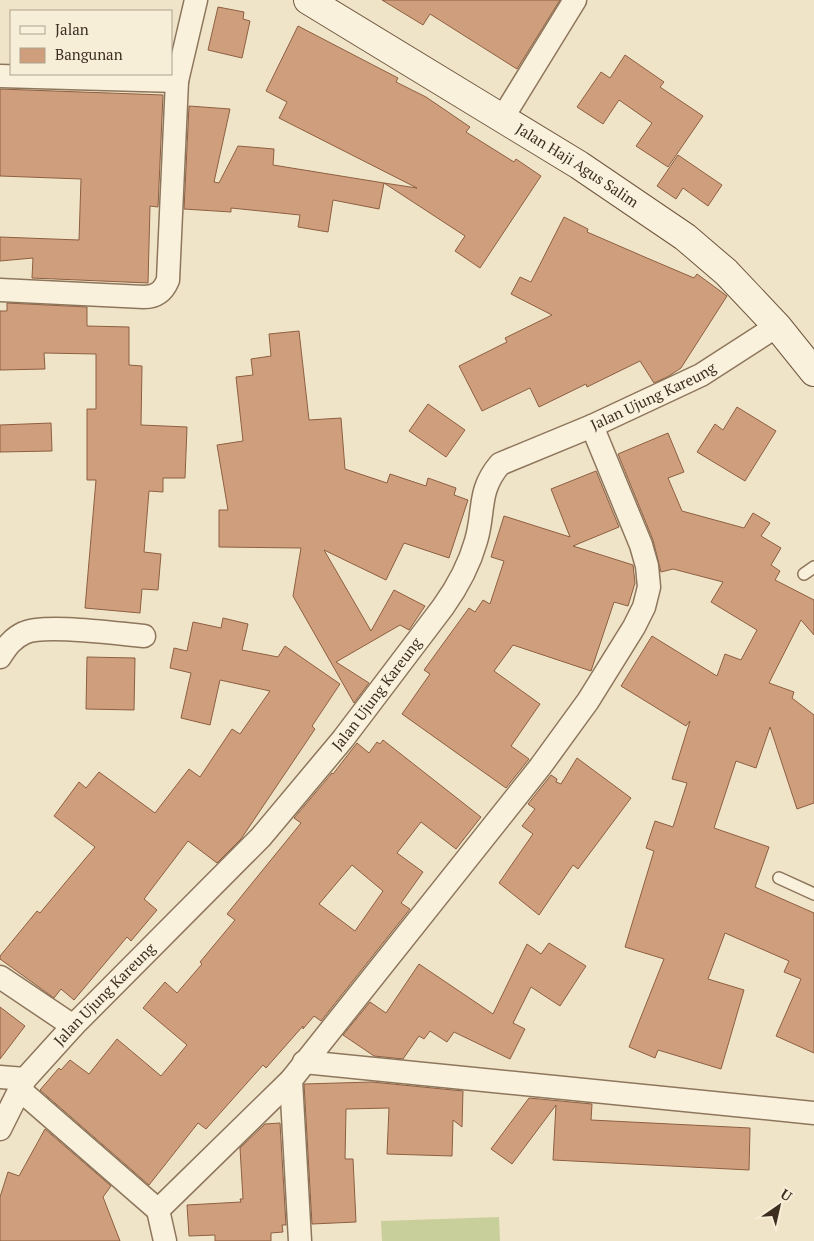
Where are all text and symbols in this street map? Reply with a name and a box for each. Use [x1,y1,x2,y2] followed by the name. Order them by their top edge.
[10,10,172,75] legend
[55,19,89,39] text: Jalan
[55,44,123,64] text: Bangunan
[513,118,643,212] street label: Jalan Haji Agus Salim
[587,356,720,434] street label: Jalan Ujung Kareung
[327,632,426,754] street label: Jalan Ujung Kareung
[49,937,160,1050] street label: Jalan Ujung Kareung
[754,1181,804,1231] north arrow
[777,1184,796,1205] text: U

